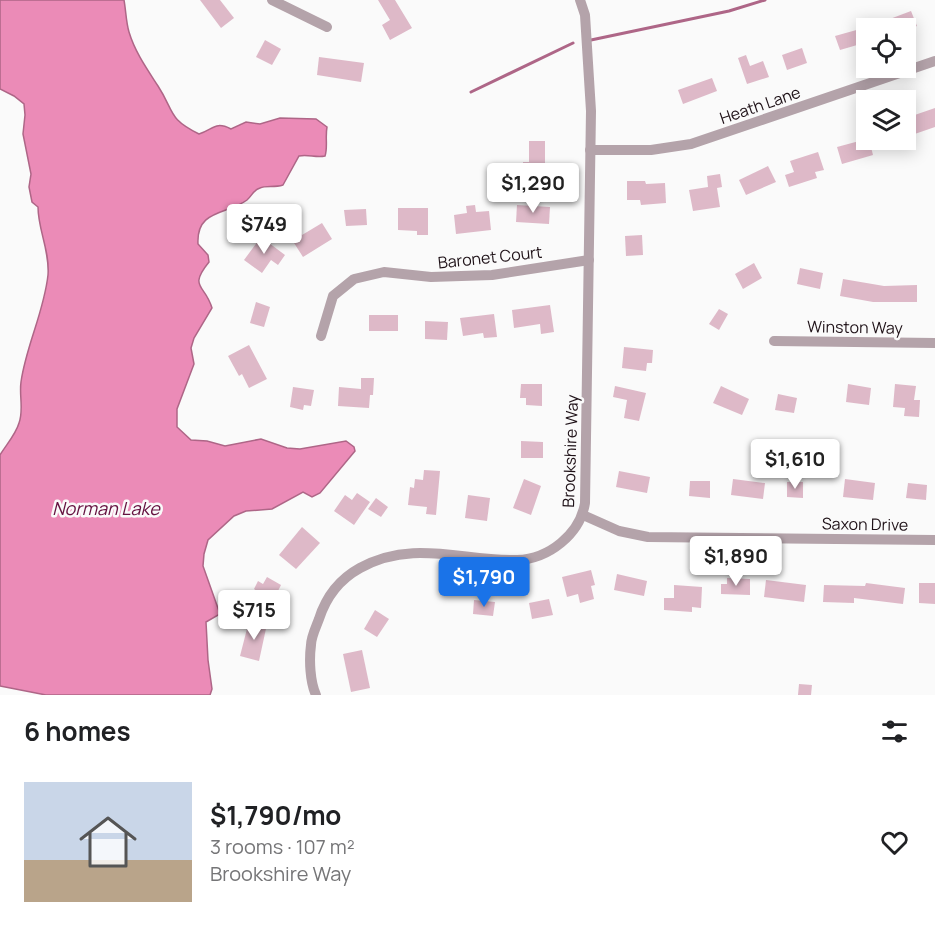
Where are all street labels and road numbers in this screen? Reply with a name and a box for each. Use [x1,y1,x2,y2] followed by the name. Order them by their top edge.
[717,81,803,129] street label: Heath Lane
[437,241,543,273] street label: Baronet Court
[807,315,904,339] street label: Winston Way
[557,394,583,508] street label: Brookshire Way
[822,512,908,536] street label: Saxon Drive

